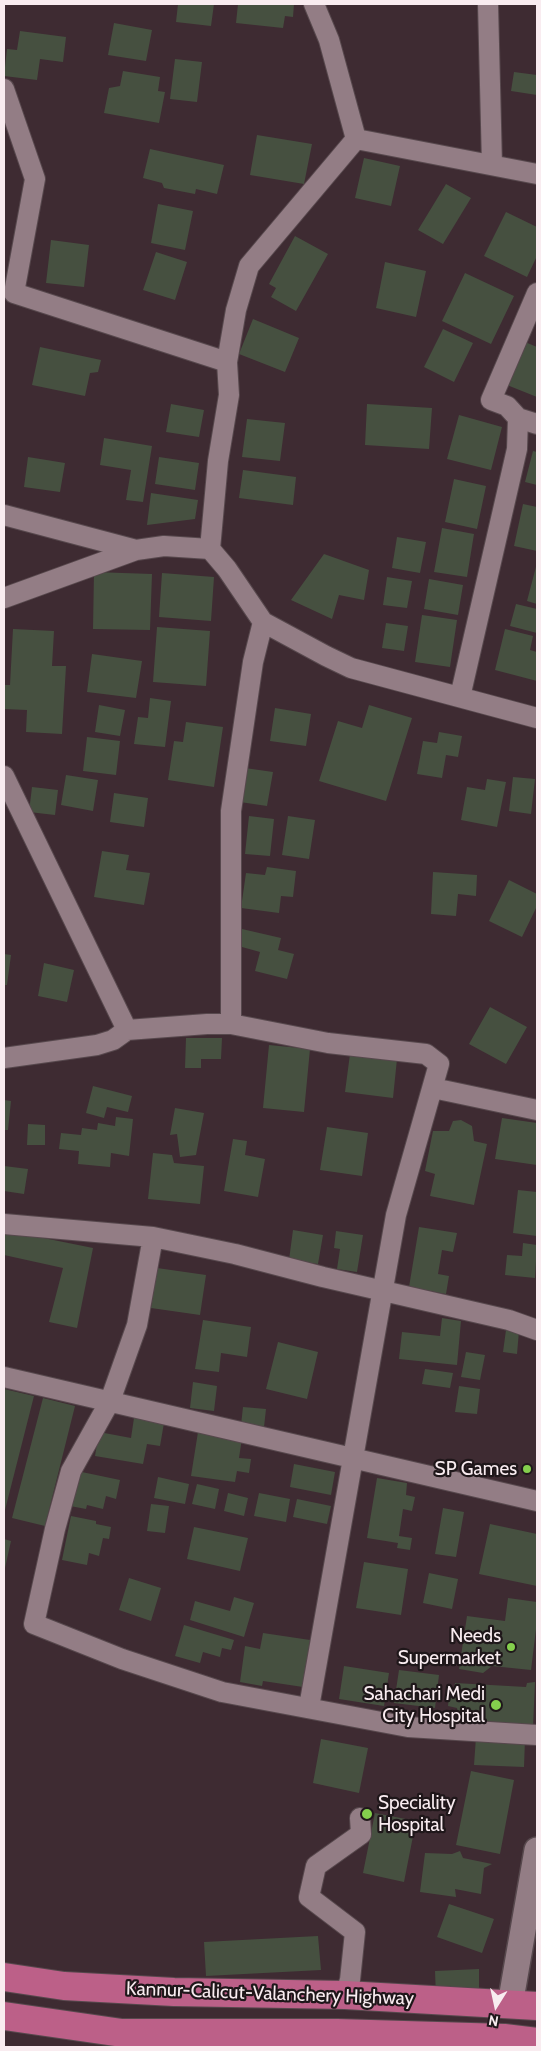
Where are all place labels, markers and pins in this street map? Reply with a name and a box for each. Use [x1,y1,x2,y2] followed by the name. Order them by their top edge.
[435,1458,517,1480] place label: SP Games
[521,1463,533,1475] marker: SP Games
[398,1625,501,1669] place label: Needs Supermarket
[505,1641,517,1653] marker: Needs Supermarket
[364,1683,485,1727] place label: Sahachari Medi City Hospital
[489,1698,503,1712] marker: Sahachari Medi City Hospital
[378,1792,456,1836] place label: Speciality Hospital
[360,1807,374,1821] marker: Speciality Hospital

